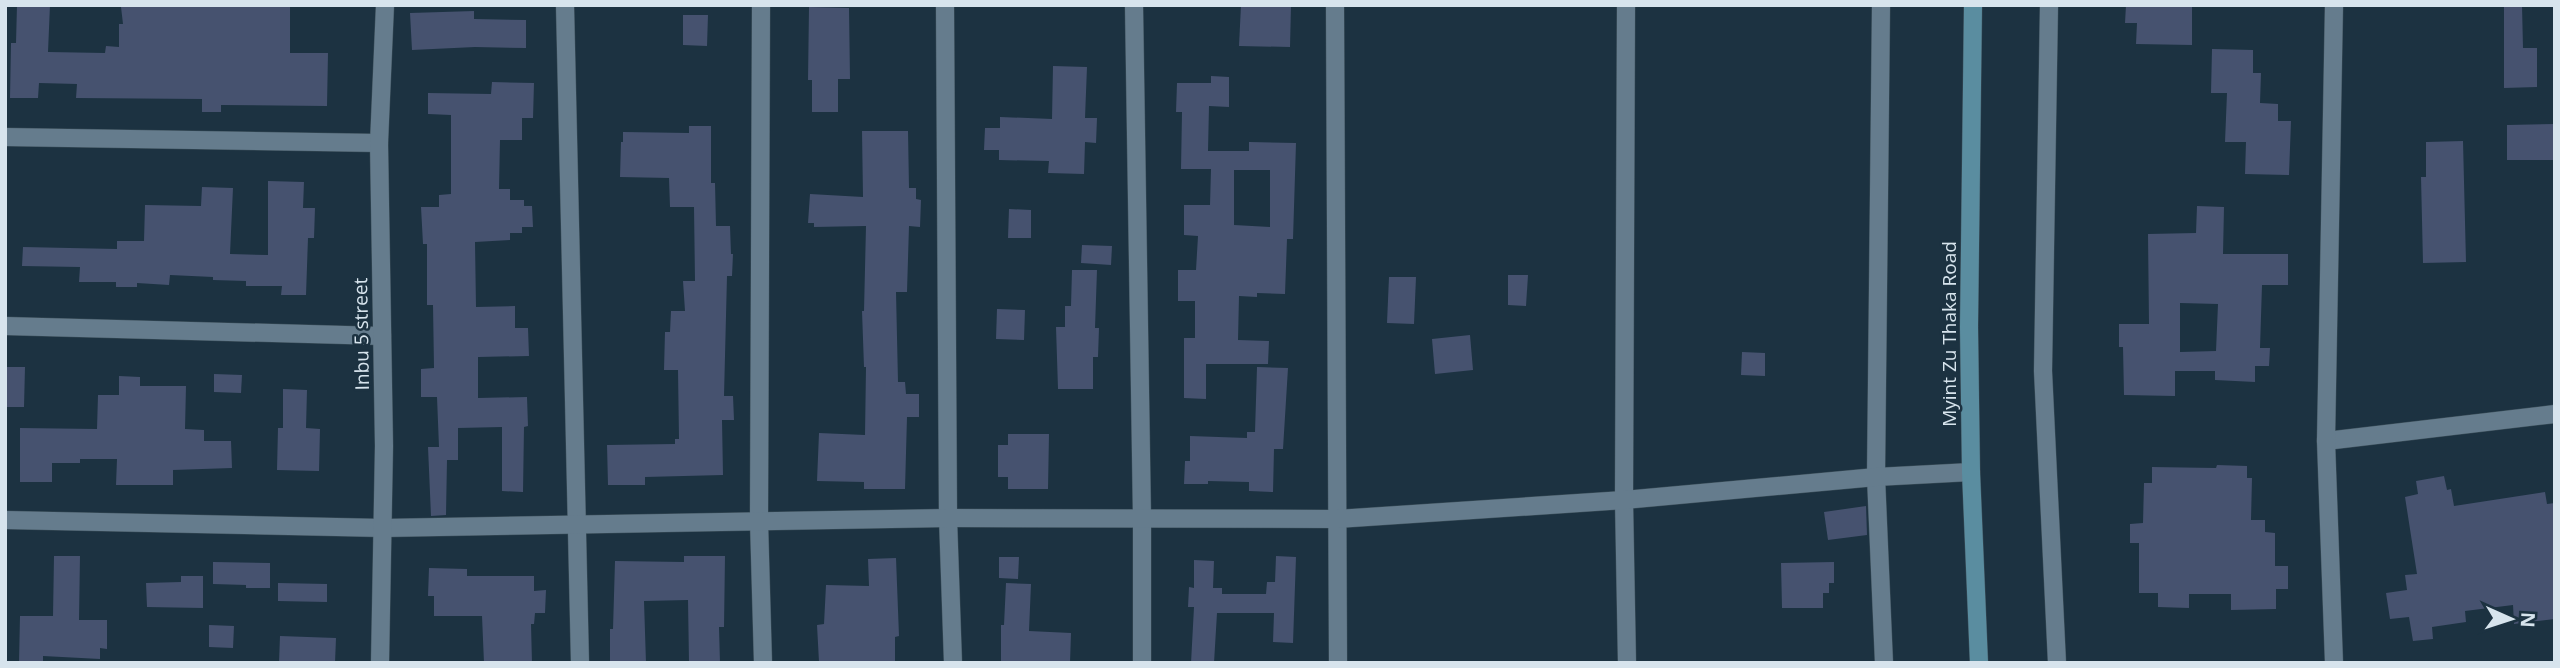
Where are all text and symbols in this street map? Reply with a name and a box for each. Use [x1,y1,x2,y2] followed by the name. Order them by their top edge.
[1936,241,1962,427] street label: Myint Zu Thaka Road
[347,277,375,391] street label: Inbu 5 street
[2476,584,2546,654] north arrow
[2515,611,2541,628] text: N

